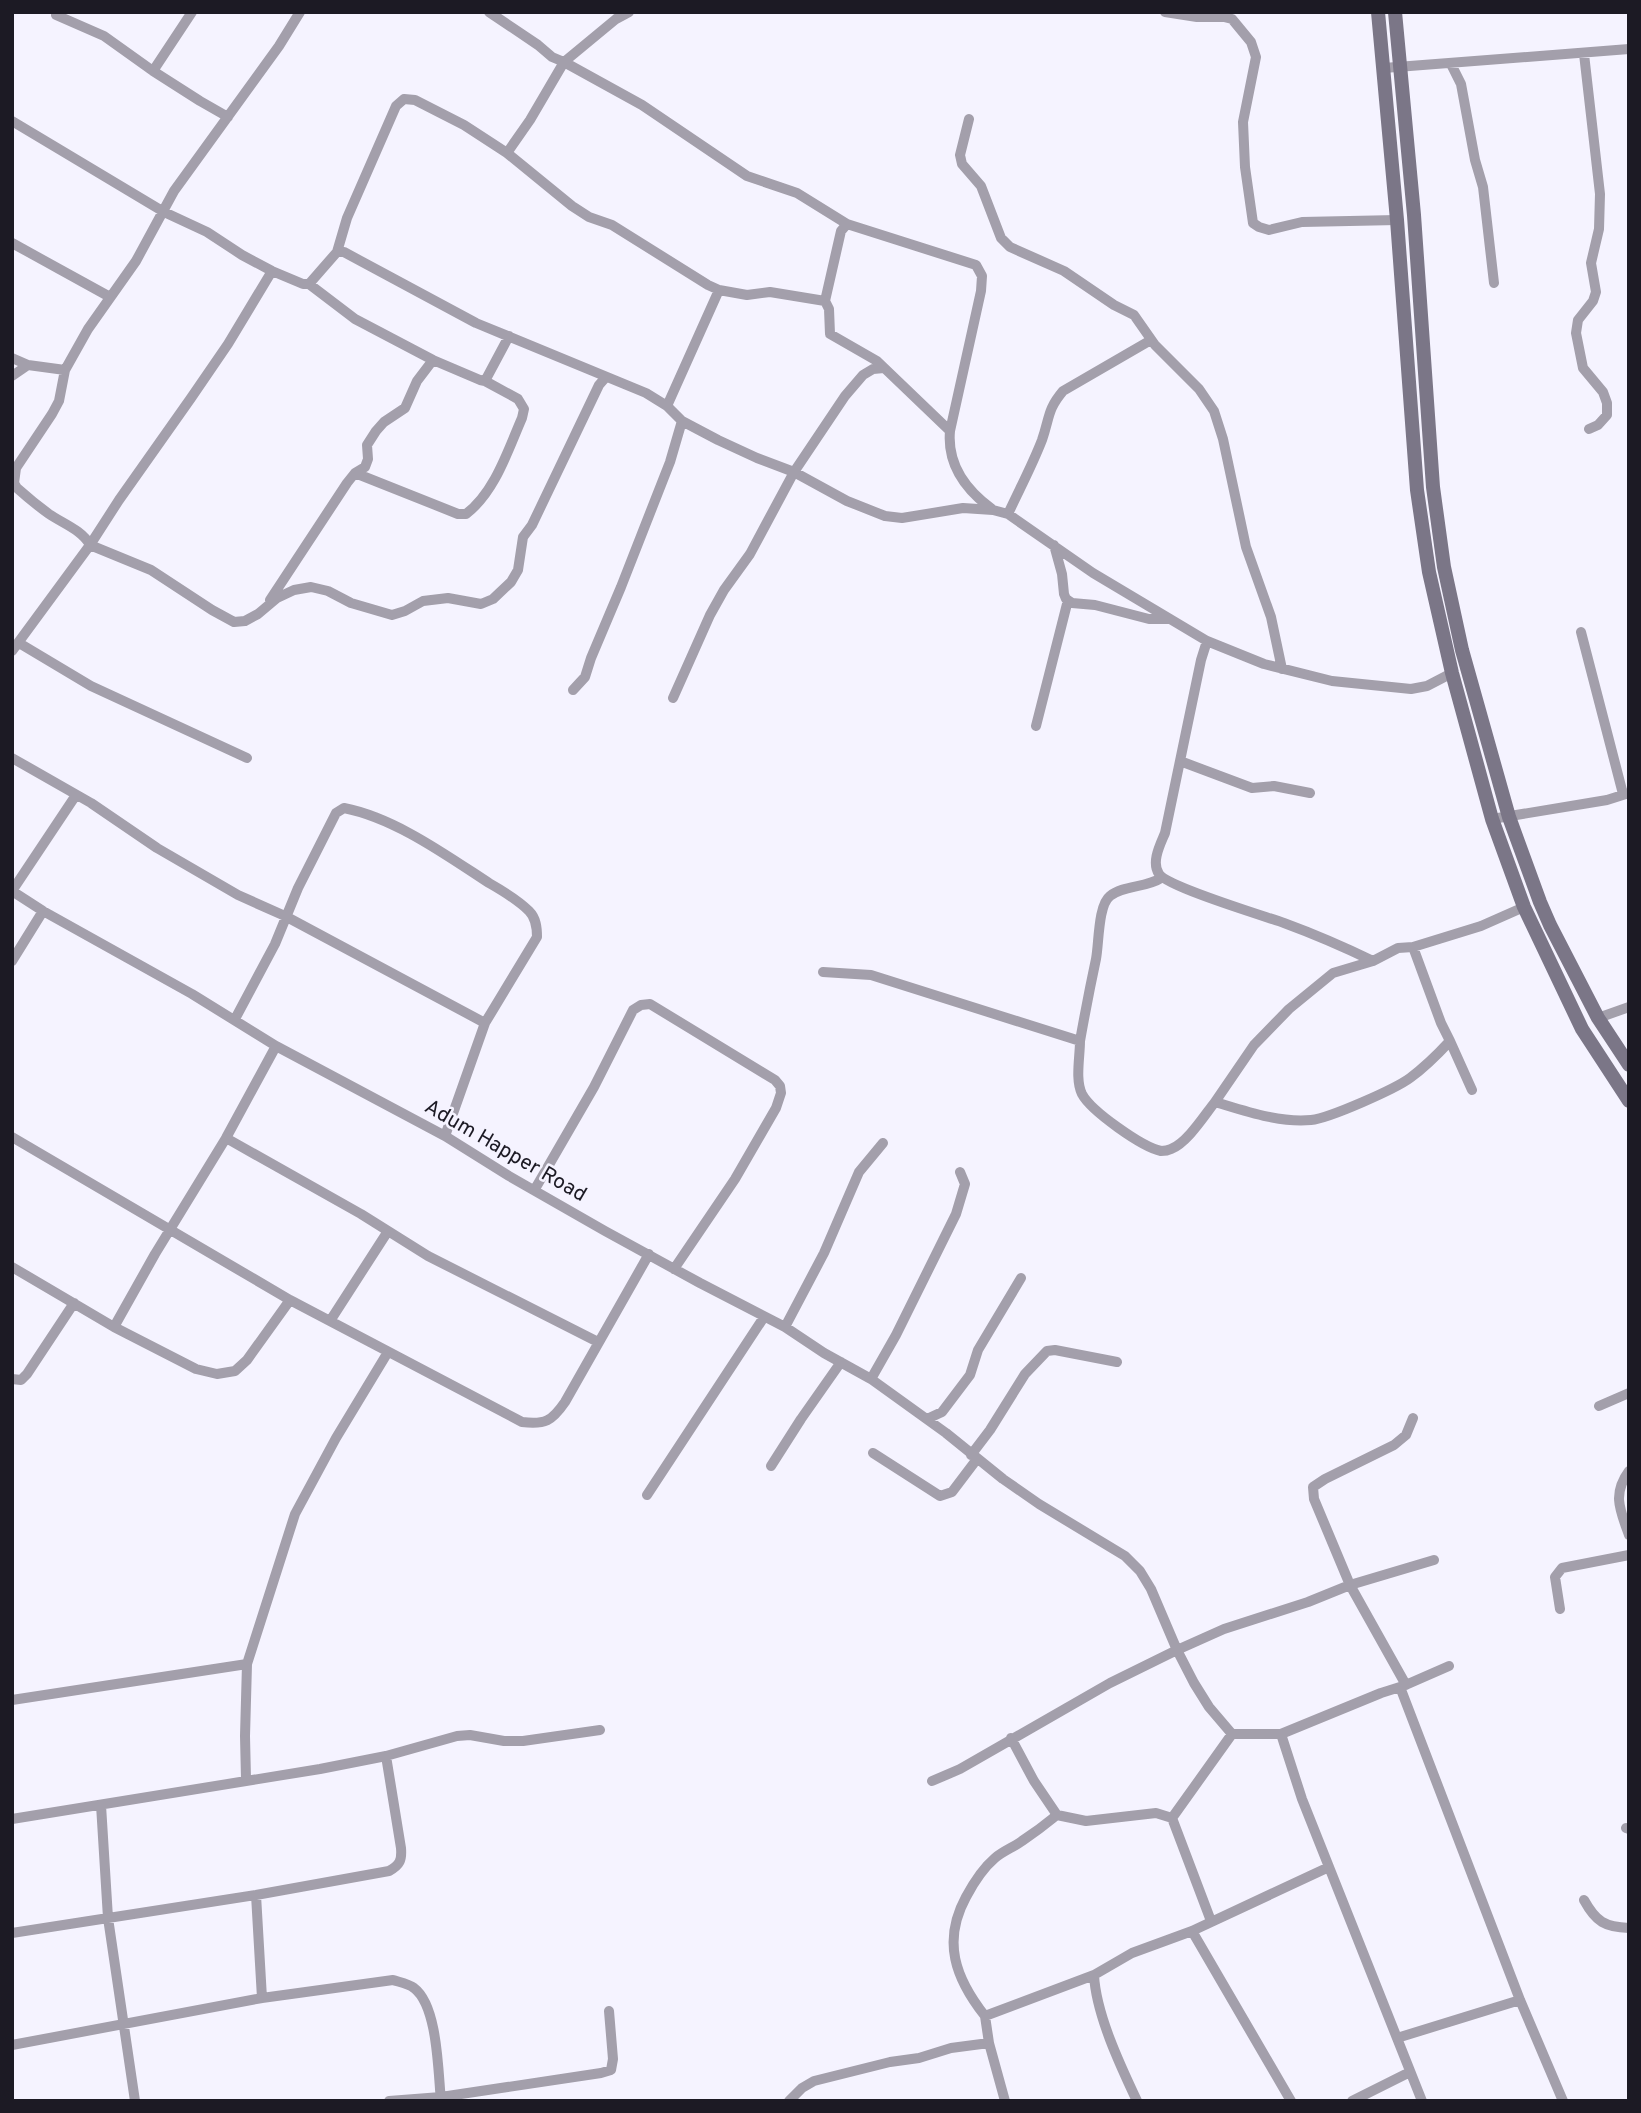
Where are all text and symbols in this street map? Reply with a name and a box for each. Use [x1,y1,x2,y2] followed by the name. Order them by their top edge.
[419,1094,591,1209] street label: Adum Happer Road

